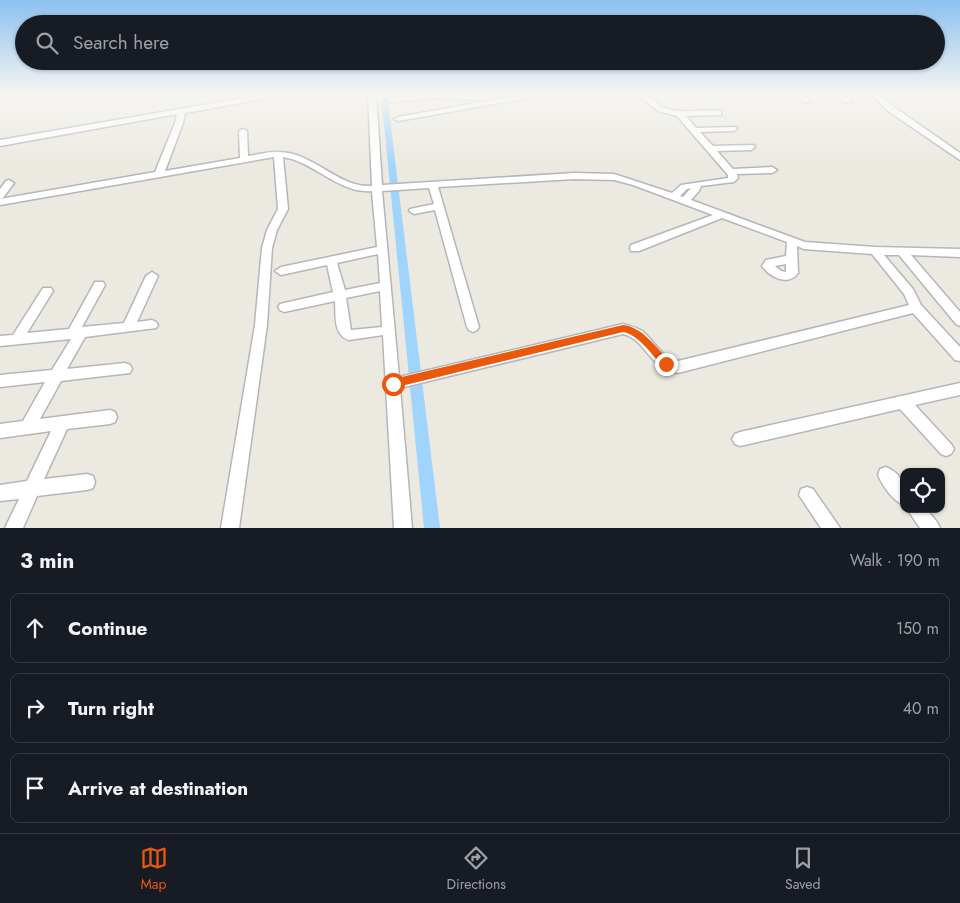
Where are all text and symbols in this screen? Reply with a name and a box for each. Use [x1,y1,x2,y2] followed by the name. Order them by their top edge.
[15,15,945,70] search box
[33,29,61,57] icon: search
[73,29,169,56] text: Search here
[655,353,678,376] route end
[382,373,405,396] route start
[900,468,945,513] map controls
[900,468,945,513] button: locate
[20,546,74,576] text: 3 min
[850,549,940,572] text: Walk · 190 m
[21,614,49,642] icon: ahead
[68,615,147,642] text: Continue
[896,617,939,640] text: 150 m
[21,694,49,722] icon: right
[68,695,154,722] text: Turn right
[903,697,939,720] text: 40 m
[21,774,49,802] icon: arrive
[68,775,248,802] text: Arrive at destination
[140,844,168,894] tab: Map
[447,844,506,894] tab: Directions
[785,844,820,894] tab: Saved

